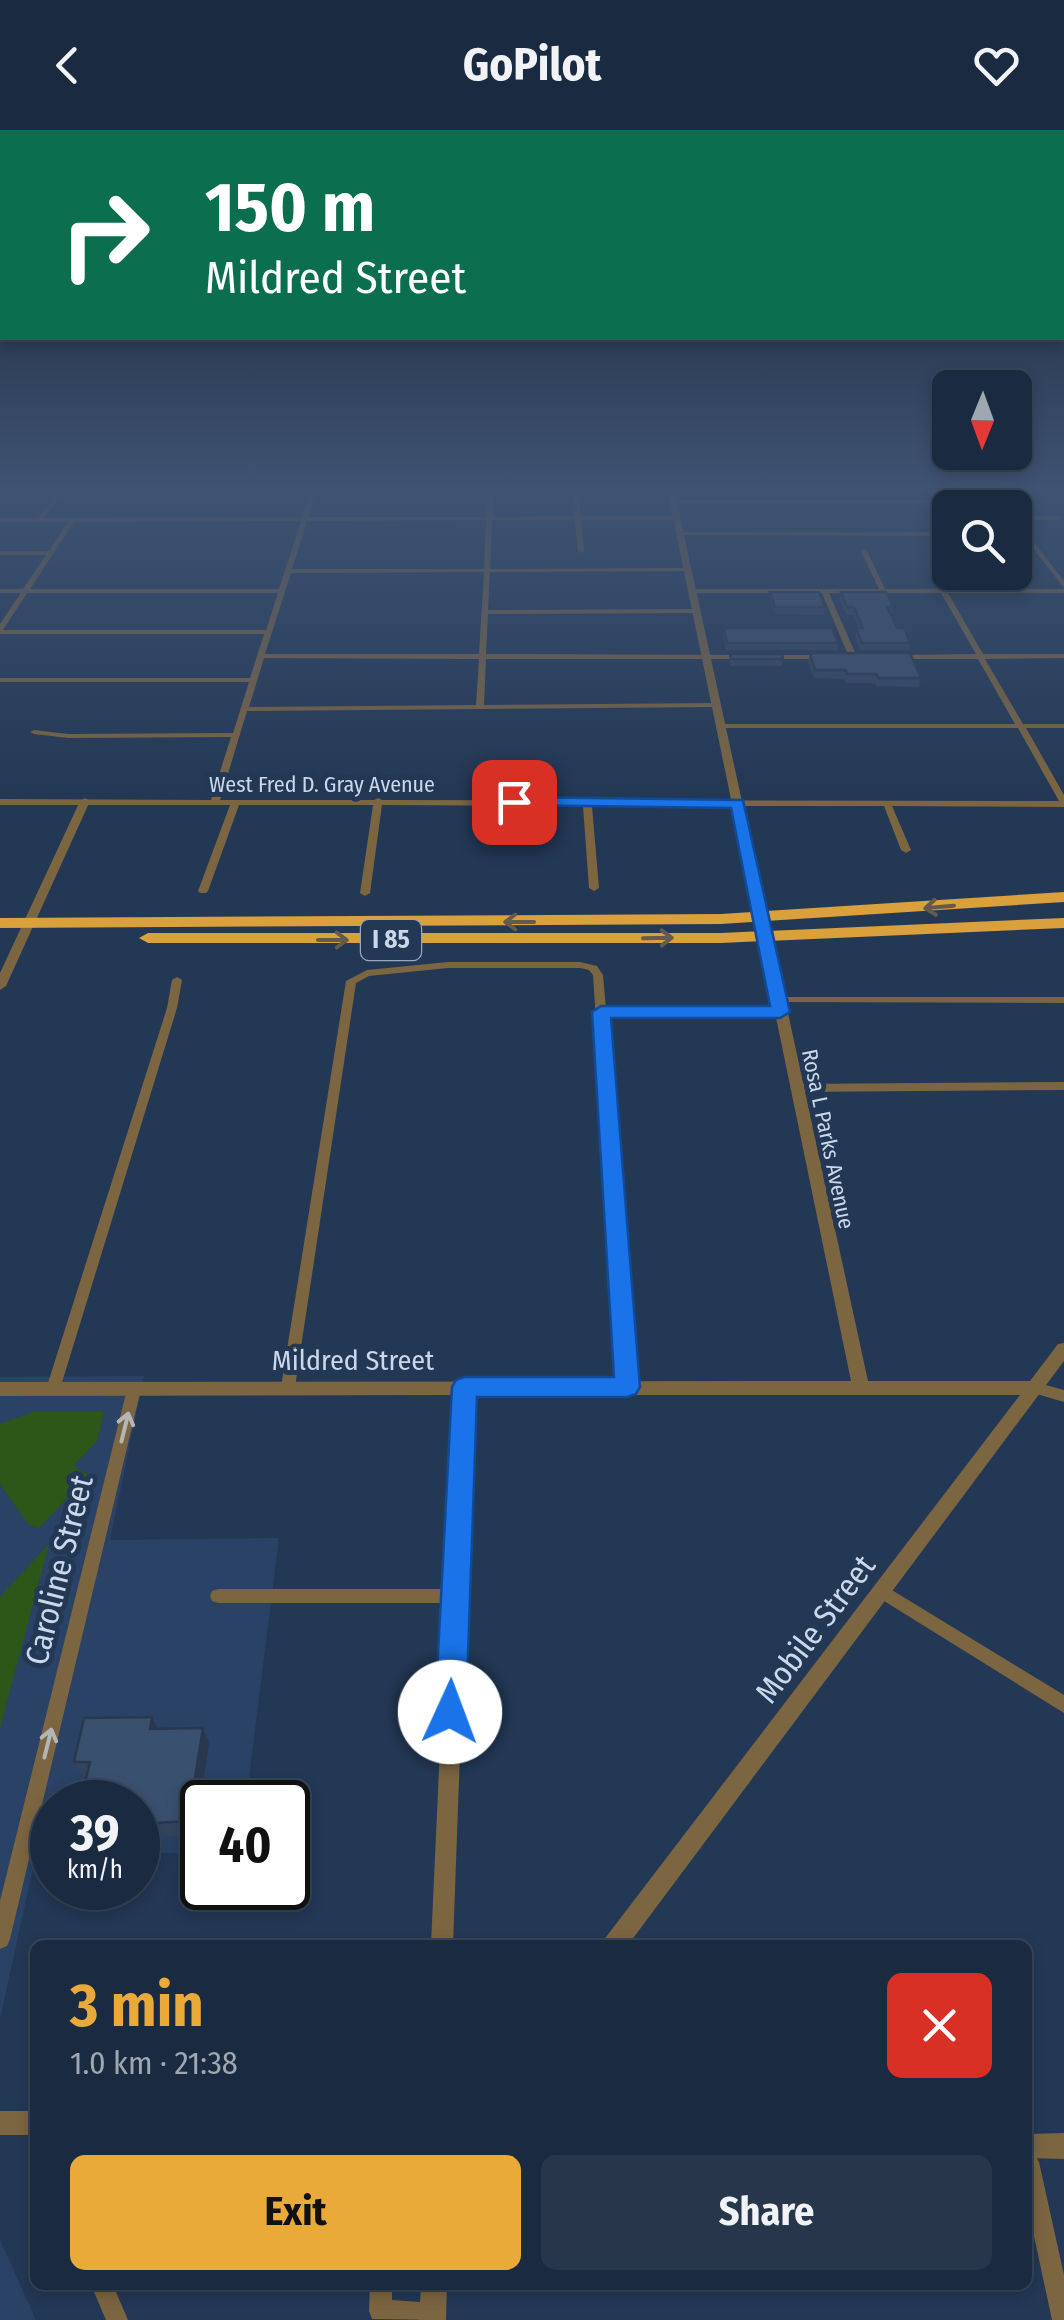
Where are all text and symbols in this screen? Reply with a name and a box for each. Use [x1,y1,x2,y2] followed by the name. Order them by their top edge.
[40,38,95,93] icon: back
[463,38,601,92] text: GoPilot
[969,38,1024,93] icon: heart
[205,166,375,250] text: 150 m
[40,170,170,300] icon: right
[205,251,466,305] text: Mildred Street
[932,370,1032,470] north arrow
[932,370,1032,590] map controls
[932,490,1032,590] button: search
[472,760,557,845] pin
[209,771,435,798] street label: West Fred D. Gray Avenue
[487,775,542,830] icon: arrive
[924,898,956,917] one-way arrow
[503,912,536,932] one-way arrow
[361,920,421,960] road number: I 85
[642,929,674,948] one-way arrow
[317,930,349,949] one-way arrow
[796,1047,860,1231] street label: Rosa L Parks Avenue
[272,1344,435,1377] street label: Mildred Street
[117,1412,135,1444] one-way arrow
[17,1471,101,1669] street label: Caroline Street
[747,1547,883,1710] street label: Mobile Street
[398,1660,502,1764] position arrow
[40,1728,58,1760] one-way arrow
[180,1780,310,1910] speed limit sign: 40
[70,1803,120,1863] text: 39
[67,1855,123,1885] text: km/h
[70,1970,204,2042] text: 3 min
[887,1973,992,2078] button: close
[70,2044,238,2082] text: 1.0 km · 21:38
[70,2155,521,2270] button: Exit
[541,2155,992,2270] button: Share

